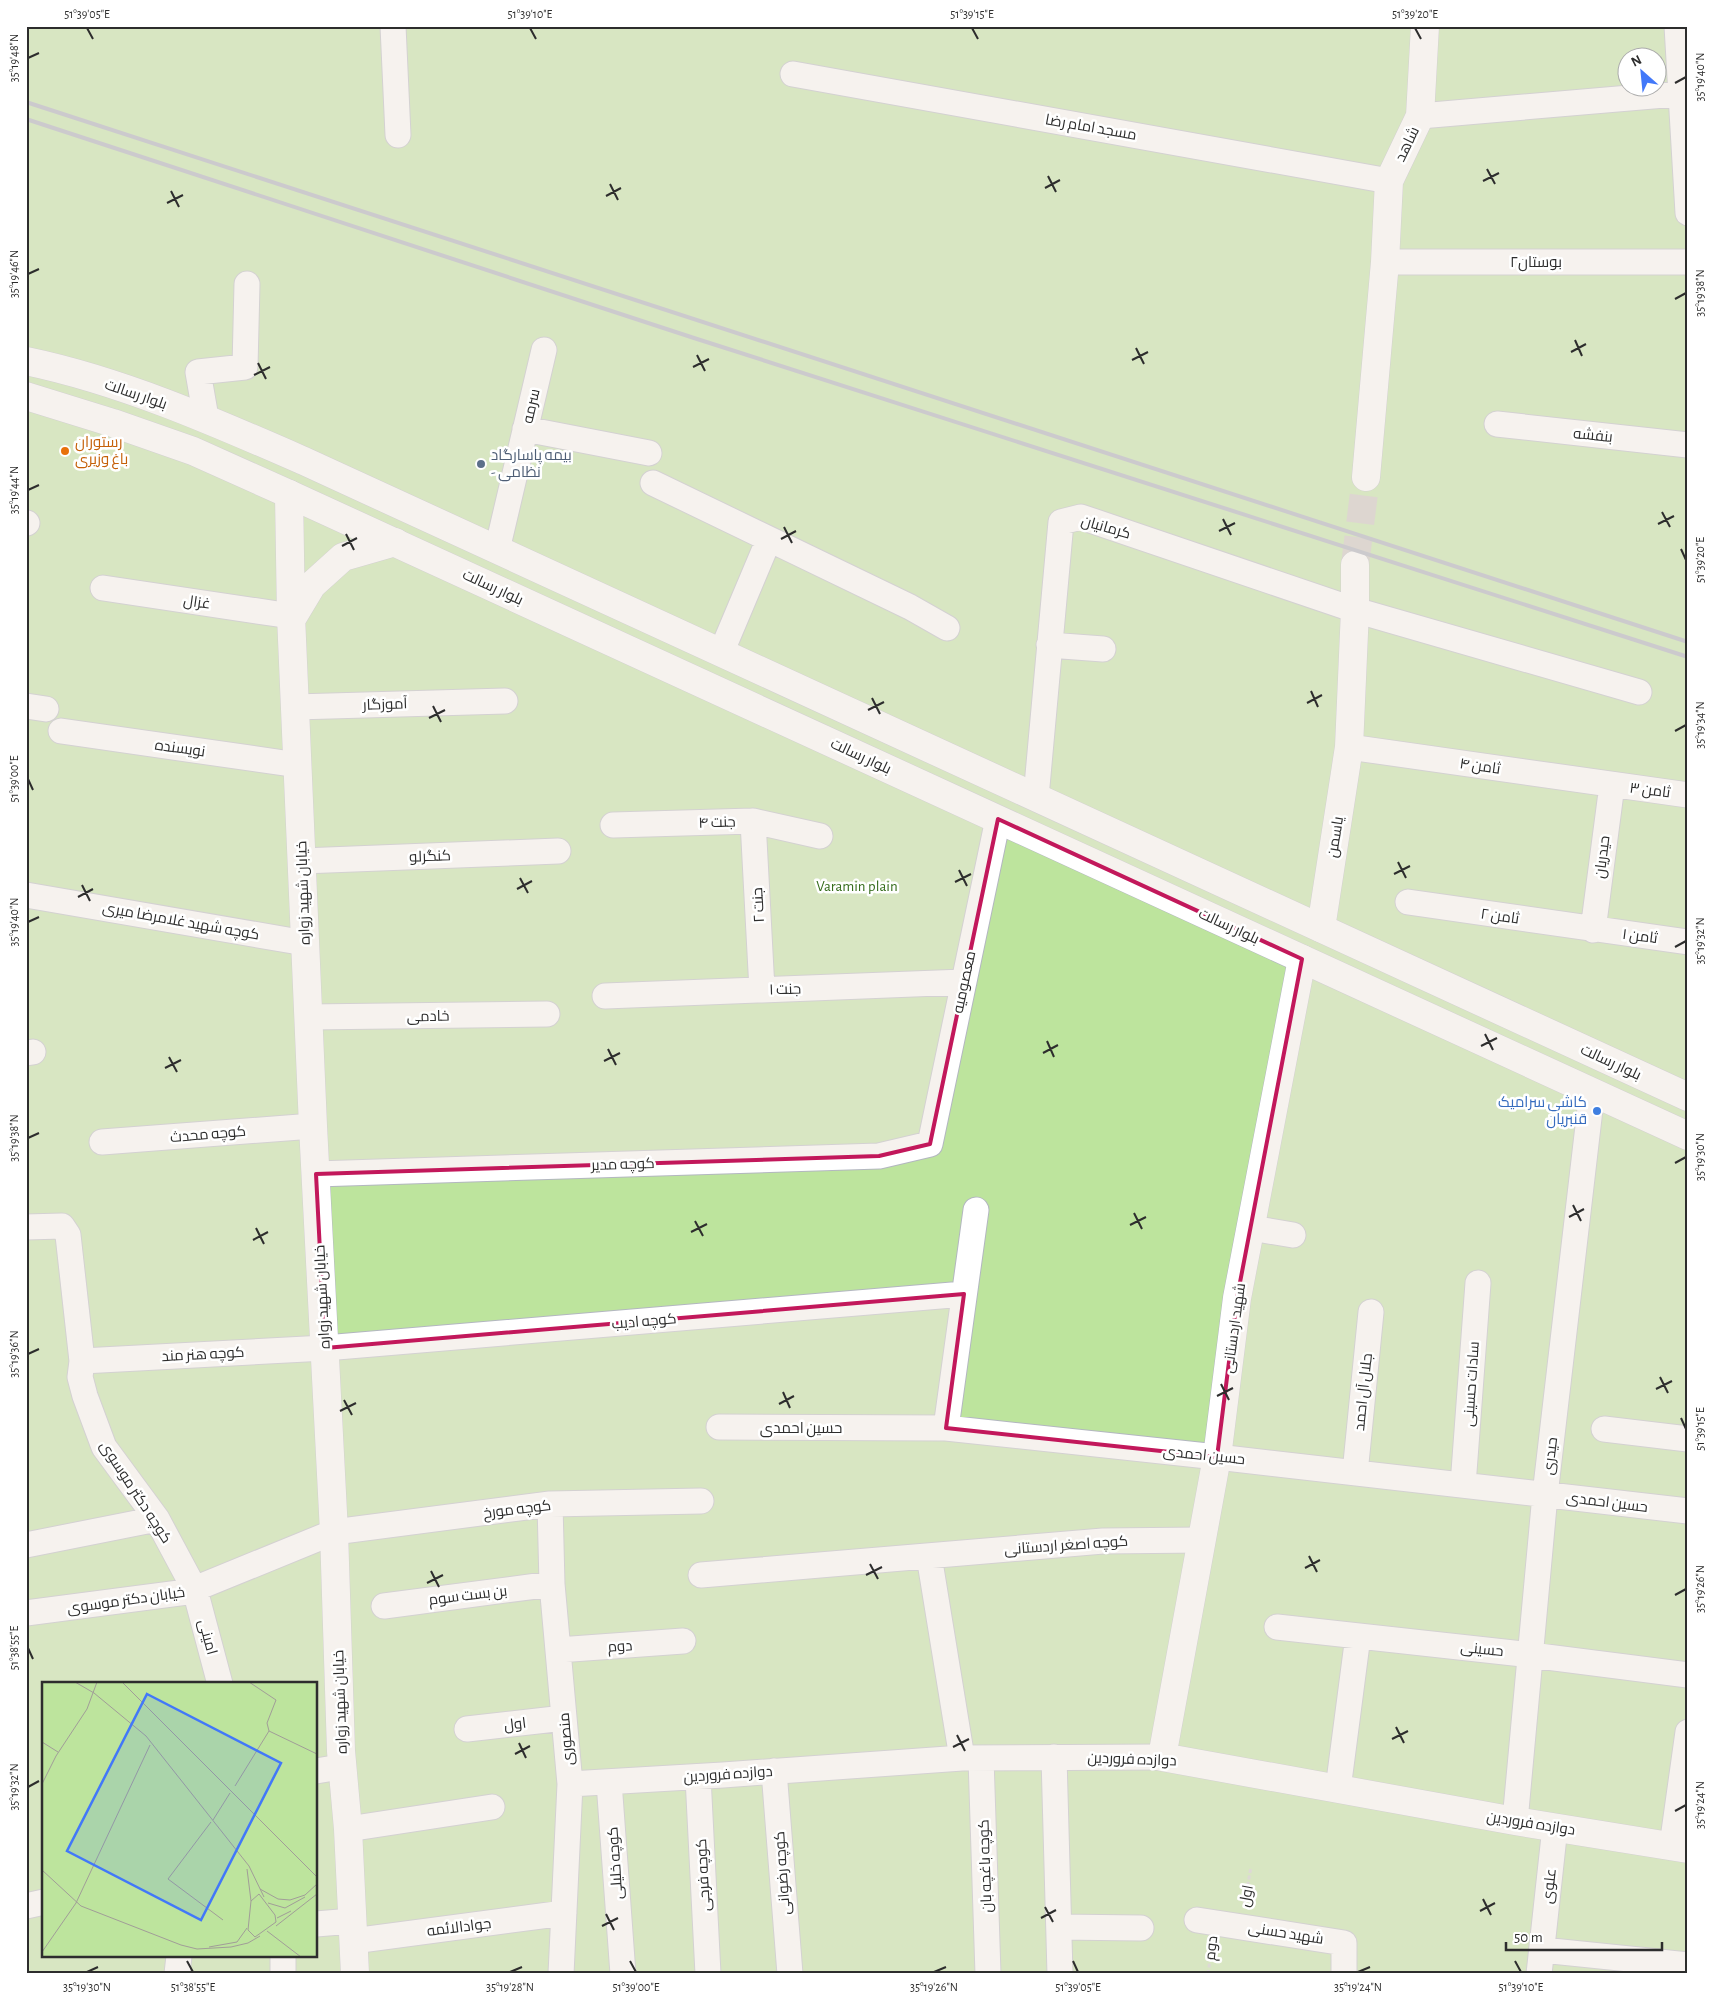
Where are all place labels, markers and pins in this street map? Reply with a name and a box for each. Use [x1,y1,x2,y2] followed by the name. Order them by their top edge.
[75,435,128,470] place label: رستوران باغ وزیری
[59,445,71,457] marker: رستوران باغ وزیری
[491,448,572,482] place label: بیمه پاسارگاد - نظامی
[475,458,487,470] marker: بیمه پاسارگاد - نظامی
[1498,1094,1587,1129] place label: کاشی سرامیک قنبریان
[1591,1105,1603,1117] marker: کاشی سرامیک قنبریان

